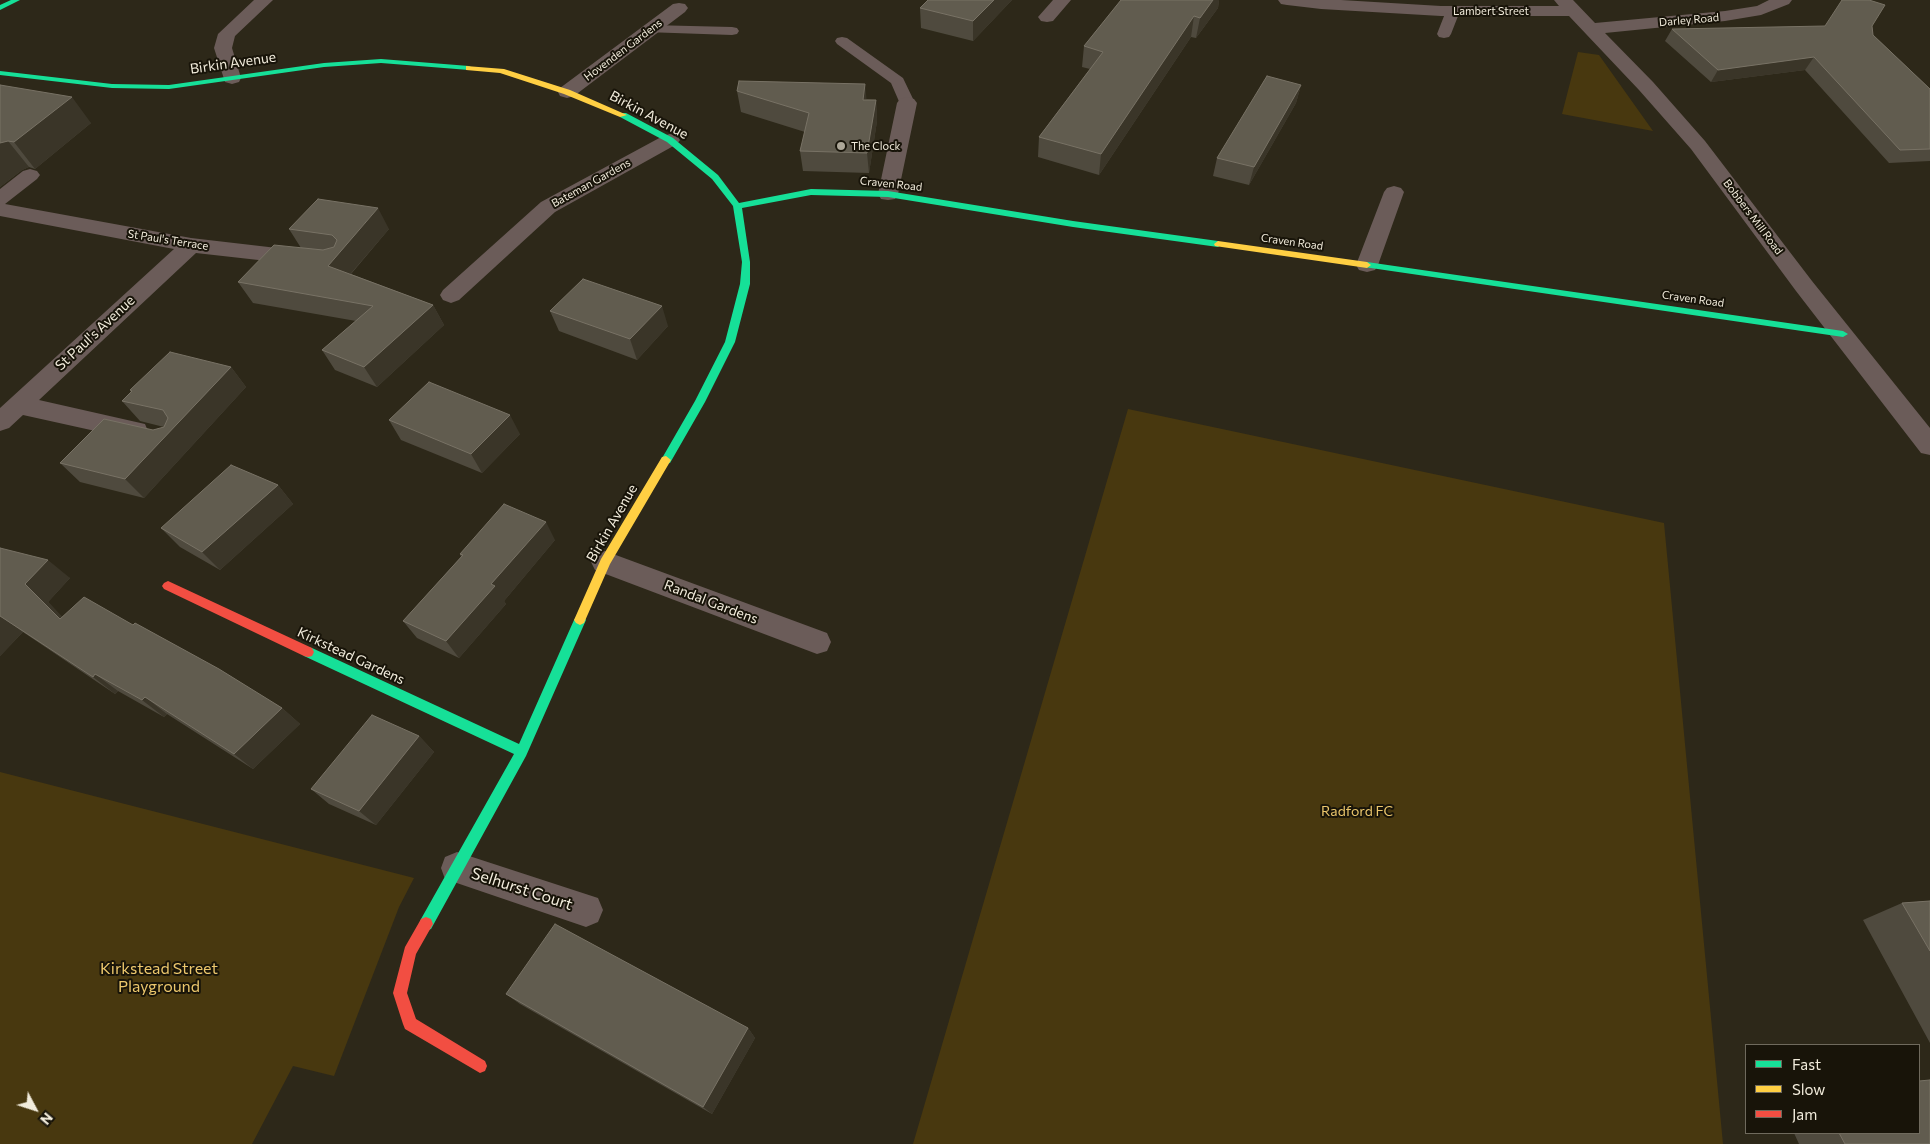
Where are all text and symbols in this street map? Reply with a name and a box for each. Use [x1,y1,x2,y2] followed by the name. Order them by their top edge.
[1453,4,1529,18] street label: Lambert Street
[1658,11,1720,29] street label: Darley Road
[581,16,665,84] street label: Hovenden Gardens
[189,49,277,77] street label: Birkin Avenue
[607,87,691,143] street label: Birkin Avenue
[851,139,901,153] place label: The Clock
[835,140,847,152] marker: The Clock
[549,156,633,210] street label: Bateman Gardens
[859,174,923,194] street label: Craven Road
[1720,177,1786,257] street label: Bobbers Mill Road
[127,227,209,253] street label: St Paul's Terrace
[1260,231,1324,253] street label: Craven Road
[1661,288,1725,310] street label: Craven Road
[52,292,138,374] street label: St Paul's Avenue
[583,481,641,565] street label: Birkin Avenue
[662,576,760,628] street label: Randal Gardens
[295,624,407,688] street label: Kirkstead Gardens
[1321,803,1393,819] park label: Radford FC
[469,864,575,914] street label: Selhurst Court
[100,959,218,997] park label: Kirkstead Street Playground
[1745,1044,1920,1134] legend
[1792,1055,1821,1073] text: Fast
[1792,1080,1825,1098] text: Slow
[10,1084,60,1134] north arrow
[1792,1105,1817,1123] text: Jam
[37,1109,57,1128] text: N

